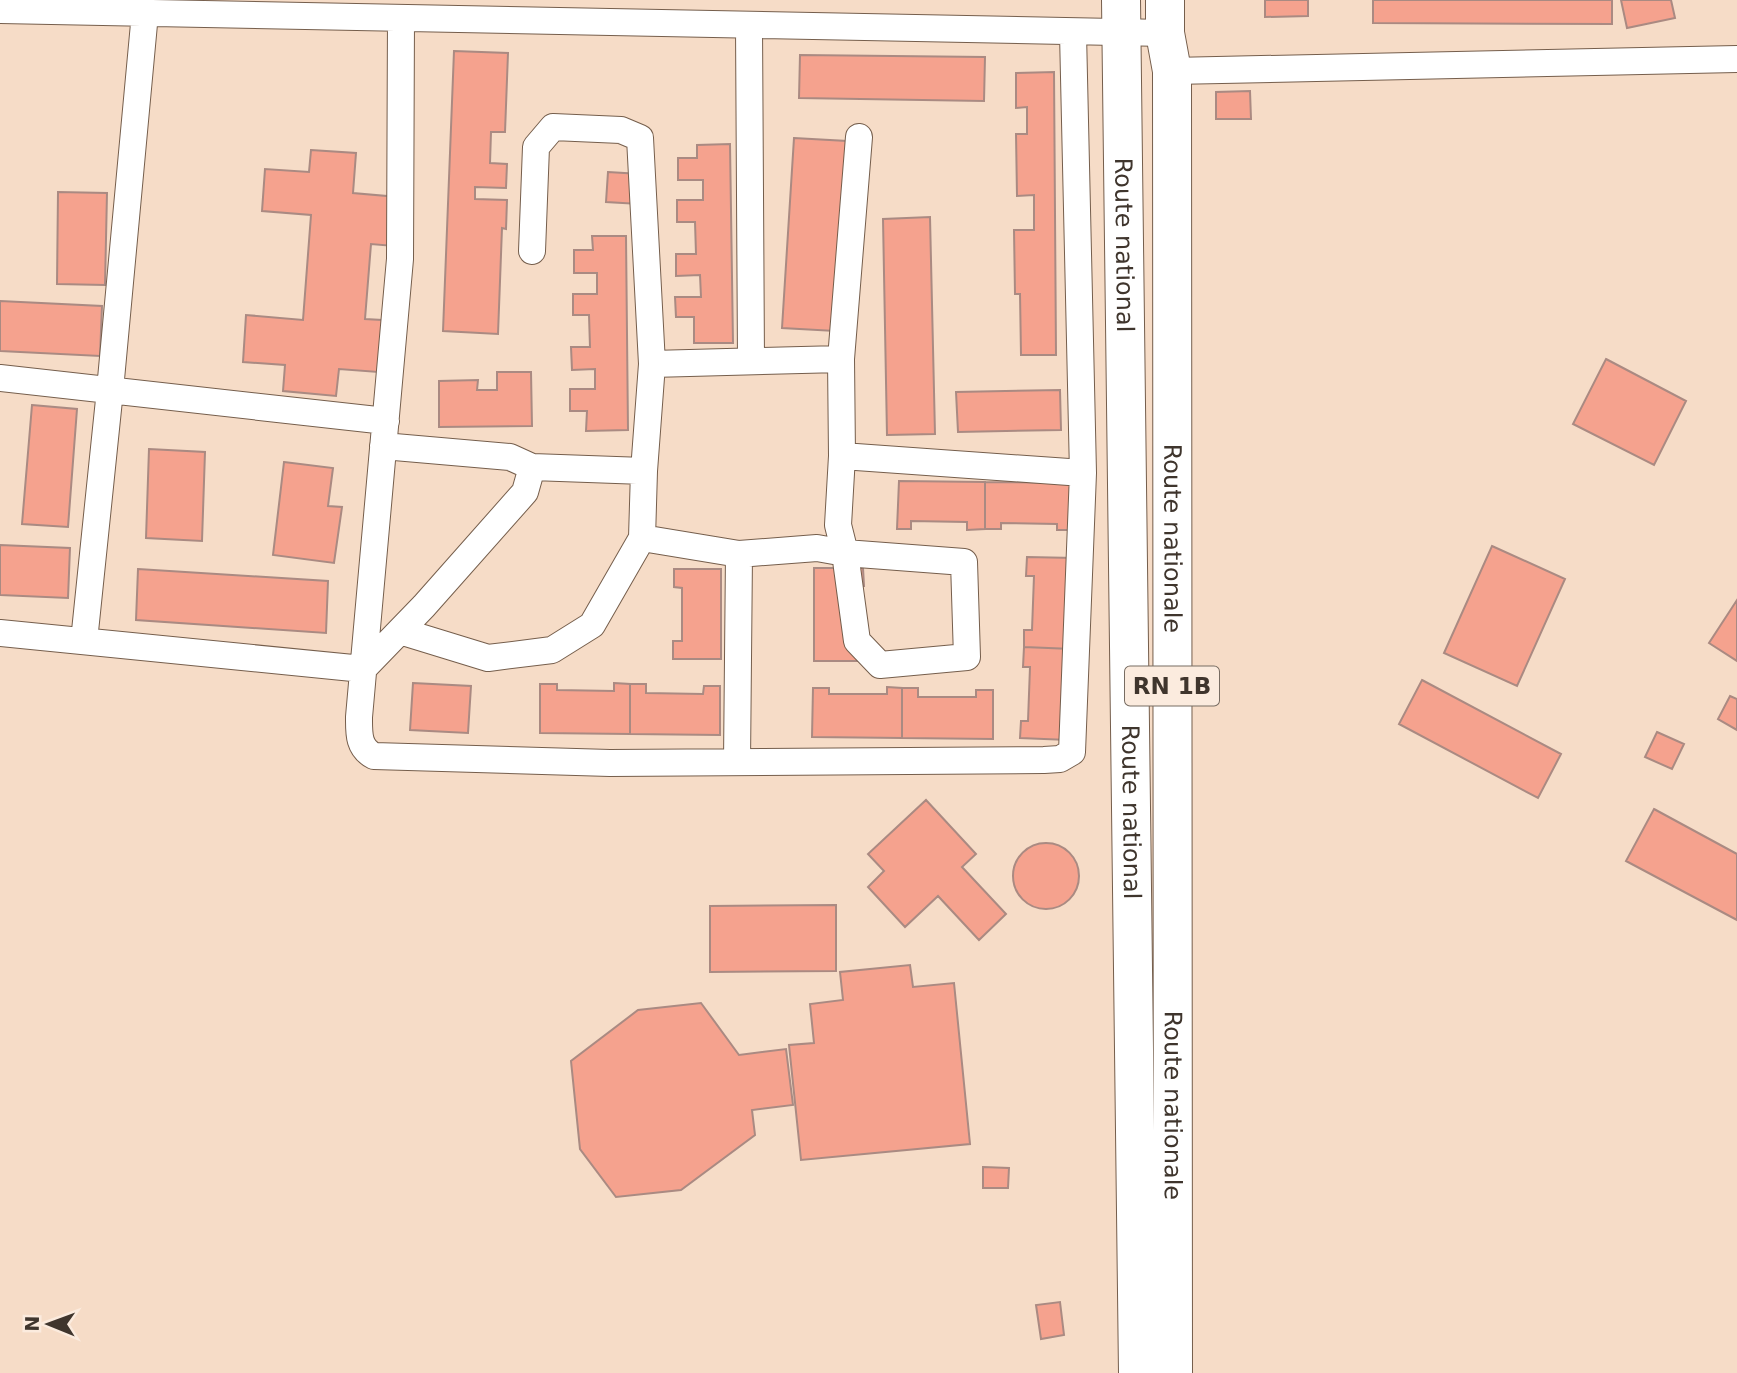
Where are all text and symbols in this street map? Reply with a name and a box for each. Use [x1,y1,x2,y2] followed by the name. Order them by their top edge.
[1109,157,1139,332] street label: Route national
[1158,444,1186,633] street label: Route nationale
[1125,666,1219,706] road number: RN 1B
[1116,724,1146,899] street label: Route national
[1159,1011,1187,1200] street label: Route nationale
[14,1289,84,1359] north arrow
[21,1316,43,1332] text: N

